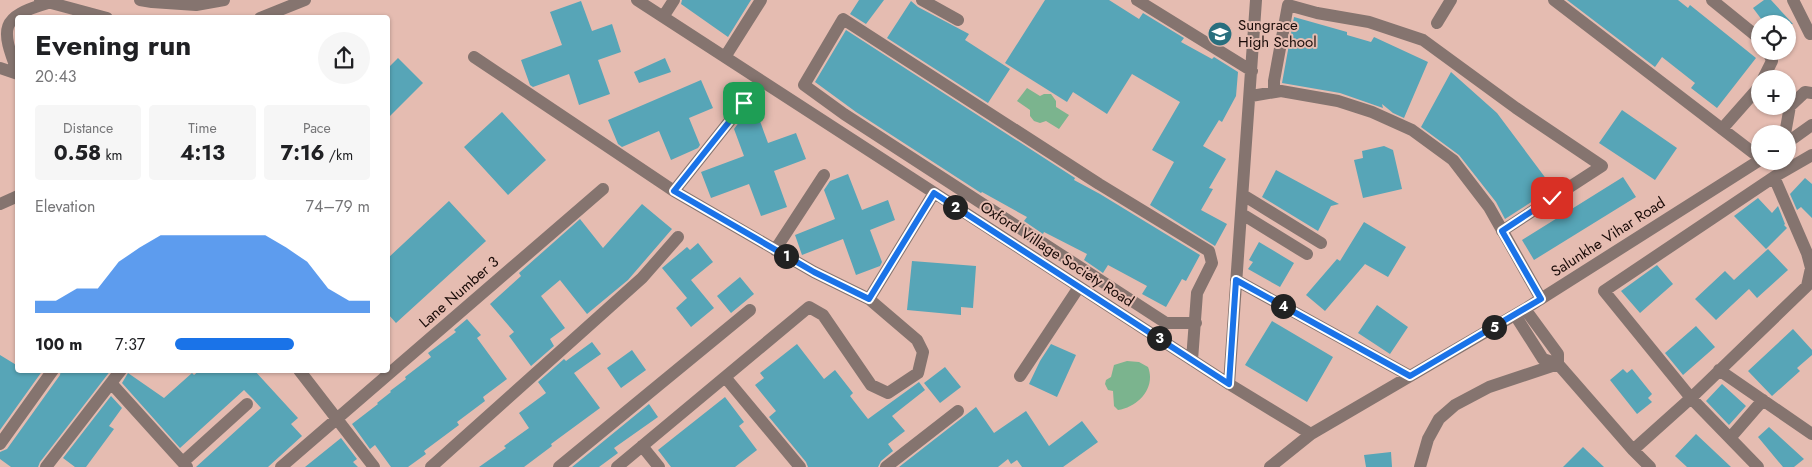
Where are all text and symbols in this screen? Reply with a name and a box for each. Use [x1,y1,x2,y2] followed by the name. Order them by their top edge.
[1238,14,1317,53] place label: Sungrace High School
[1751,15,1796,170] map controls
[1751,15,1796,60] button: locate
[1207,21,1233,47] school or university icon: Sungrace High School
[35,25,191,66] text: Evening run
[318,32,370,84] button: share
[35,65,77,88] text: 20:43
[1751,70,1796,115] button: +
[723,82,765,124] pin
[730,89,758,117] icon: arrive
[63,118,113,138] text: Distance
[188,118,217,138] text: Time
[303,118,331,138] text: Pace
[1751,125,1796,170] button: −
[54,138,101,168] text: 0.58
[180,138,225,168] text: 4:13
[280,138,325,168] text: 7:16
[101,145,123,165] text: km
[325,145,353,165] text: /km
[1531,177,1573,219] pin
[1538,184,1566,212] icon: check
[1547,192,1669,282] street label: Salunkhe Vihar Road
[942,194,968,220] pin: 2
[35,195,95,218] text: Elevation
[306,195,370,218] text: 74–79 m
[976,196,1138,312] street label: Oxford Village Society Road
[951,197,960,217] text: 2
[774,244,798,268] pin: 1
[783,246,790,266] text: 1
[414,251,504,333] street label: Lane Number 3
[1270,294,1296,318] pin: 4
[1279,296,1288,316] text: 4
[1482,314,1506,340] pin: 5
[1490,317,1499,337] text: 5
[1146,326,1172,350] pin: 3
[1155,328,1164,348] text: 3
[35,333,82,356] text: 100 m
[115,333,145,356] text: 7:37

